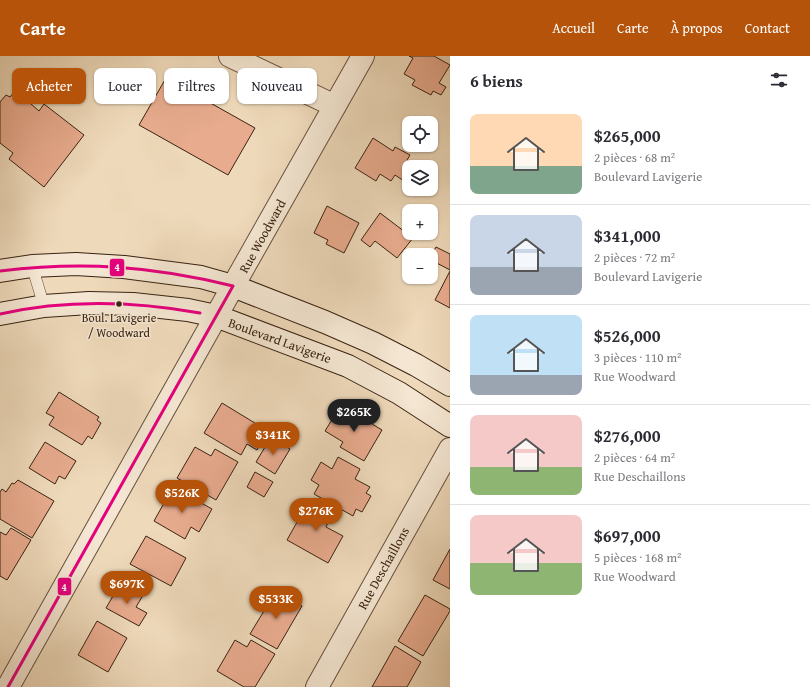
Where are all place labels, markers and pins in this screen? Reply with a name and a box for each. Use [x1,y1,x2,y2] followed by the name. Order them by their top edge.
[114,299,124,309] marker: Boul. Lavigerie / Woodward
[82,309,157,341] place label: Boul. Lavigerie / Woodward
[326,399,382,433] pin: $265K
[245,422,301,456] pin: $341K
[154,480,210,514] pin: $526K
[288,498,344,532] pin: $276K
[99,571,155,605] pin: $697K
[248,586,304,620] pin: $533K

